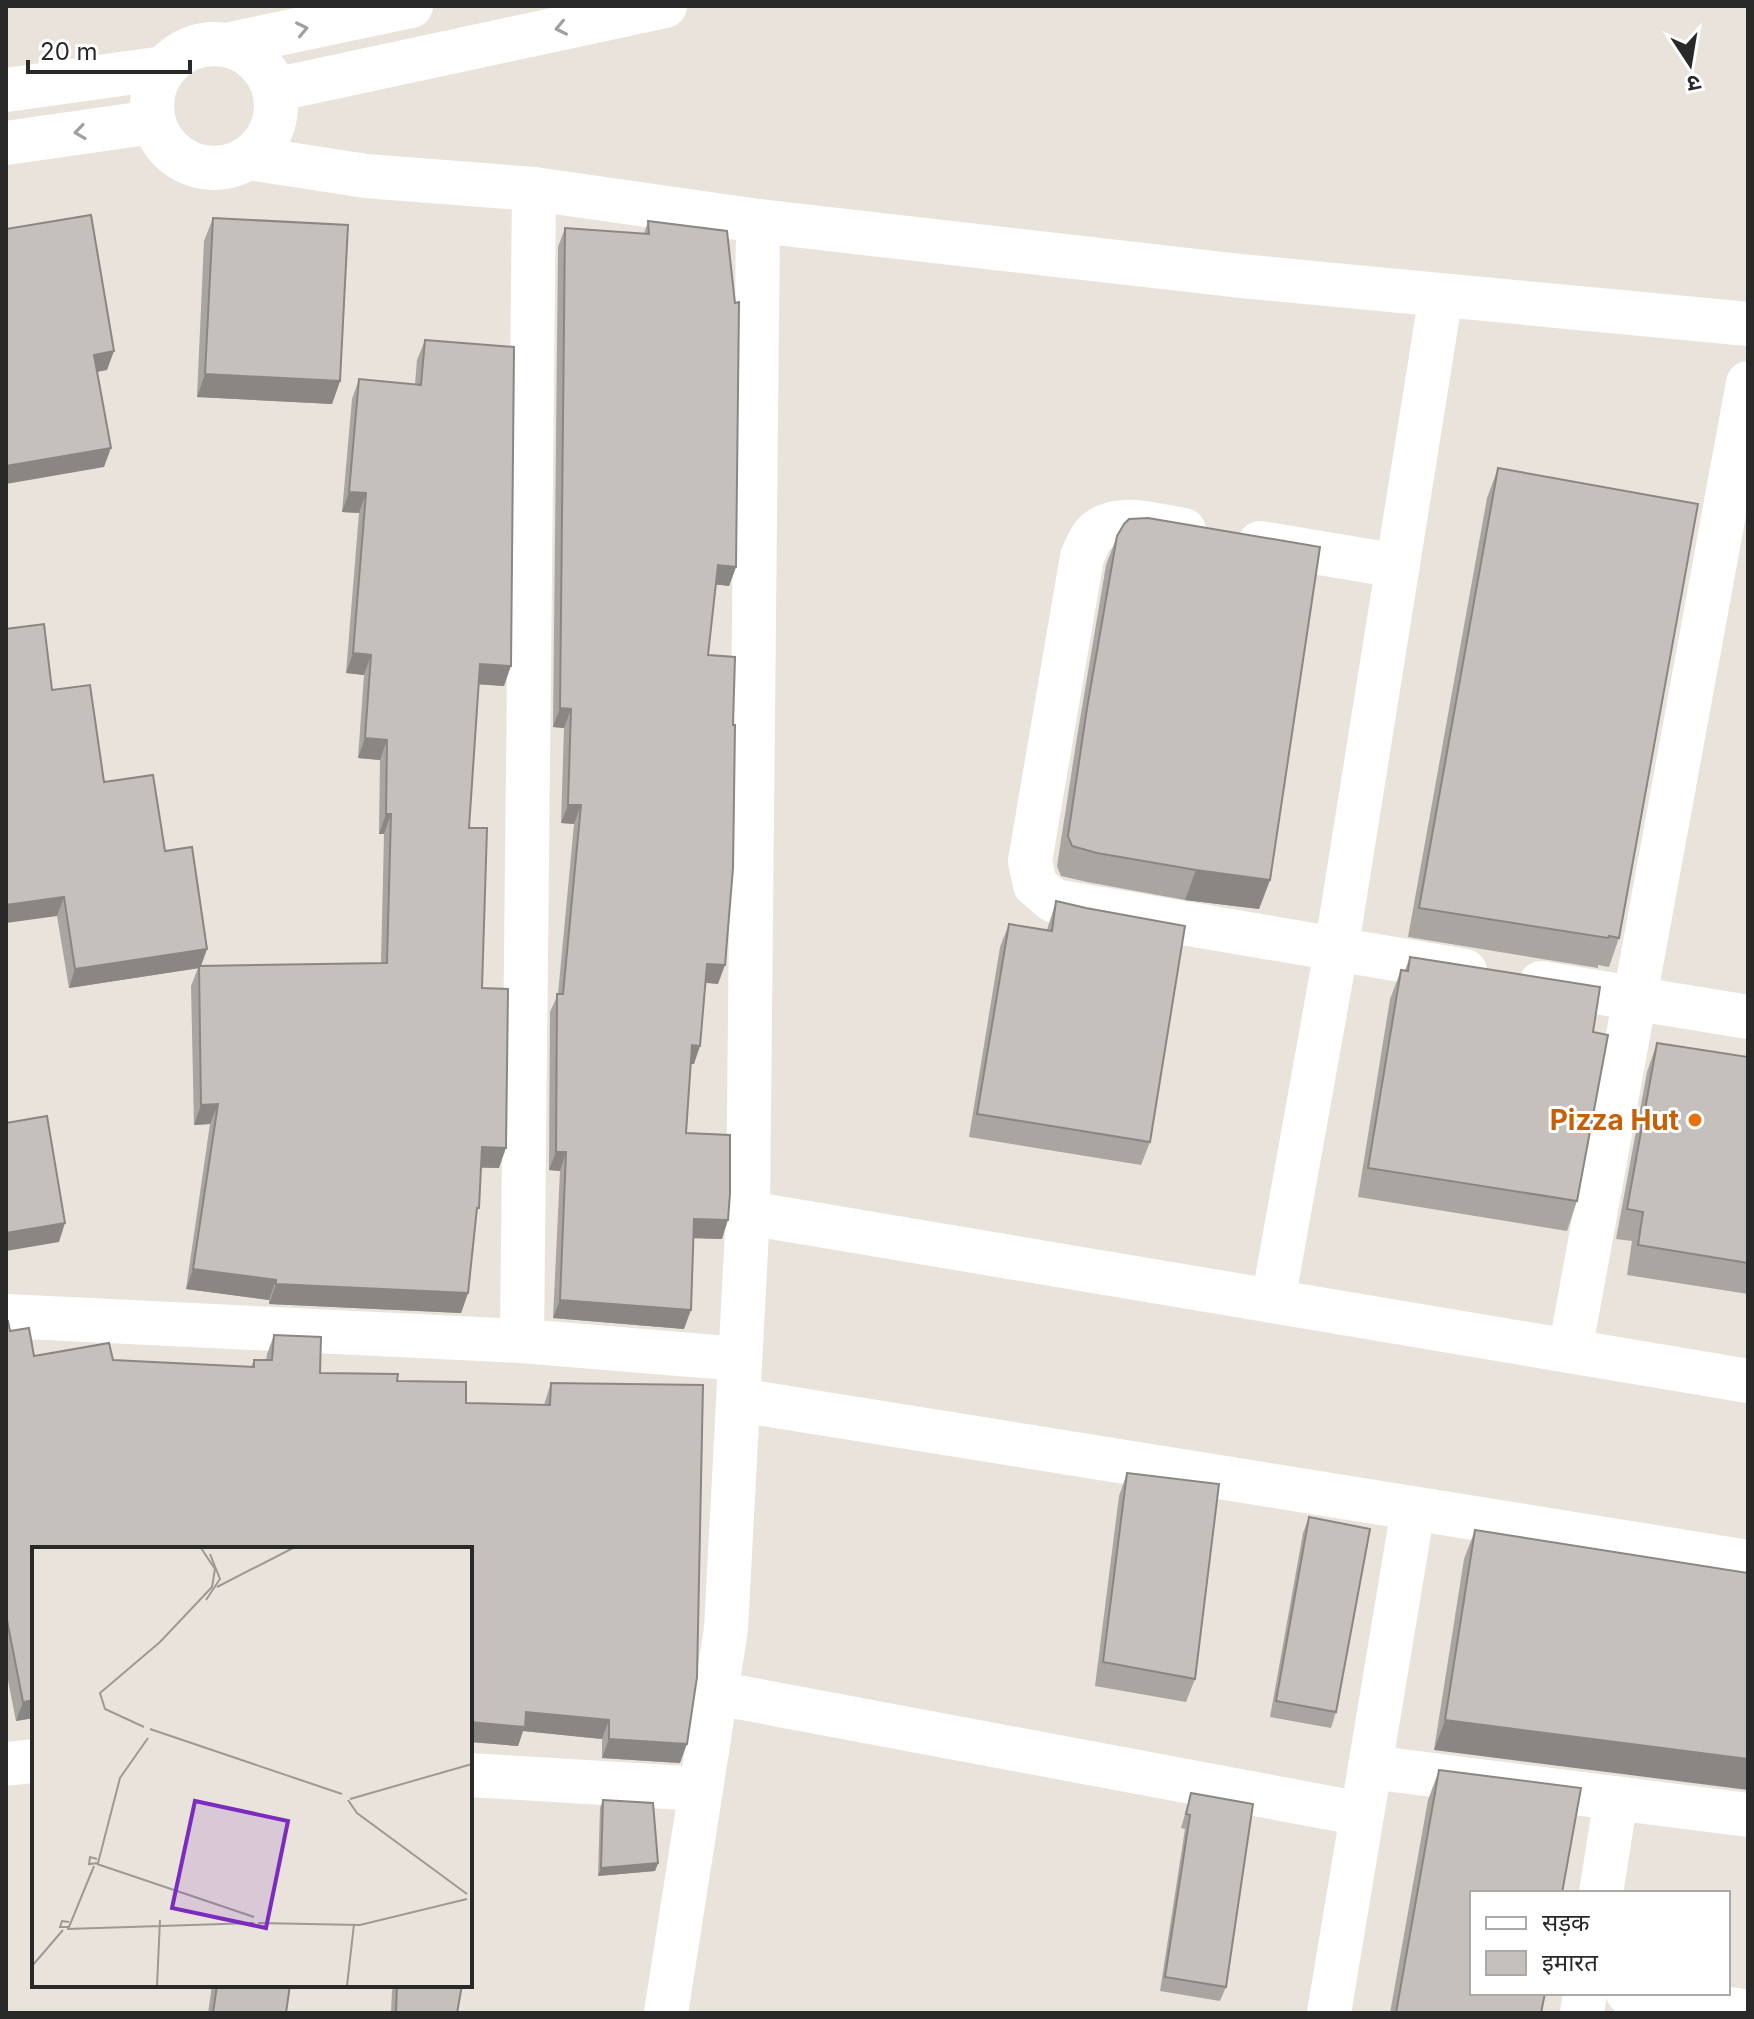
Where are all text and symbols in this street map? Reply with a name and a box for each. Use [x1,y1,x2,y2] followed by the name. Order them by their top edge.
[555,19,568,36] one-way arrow
[295,21,308,38] one-way arrow
[28,24,190,74] scale bar
[1650,24,1730,104] north arrow
[40,37,98,66] text: 20 m
[1684,70,1703,98] text: उ
[73,123,86,140] one-way arrow
[1550,1103,1679,1137] place label: Pizza Hut
[1686,1111,1704,1129] marker: Pizza Hut
[32,1547,472,1987] inset map
[1470,1891,1730,1995] legend
[1542,1908,1590,1937] text: सड़क
[1542,1948,1599,1977] text: इमारत

